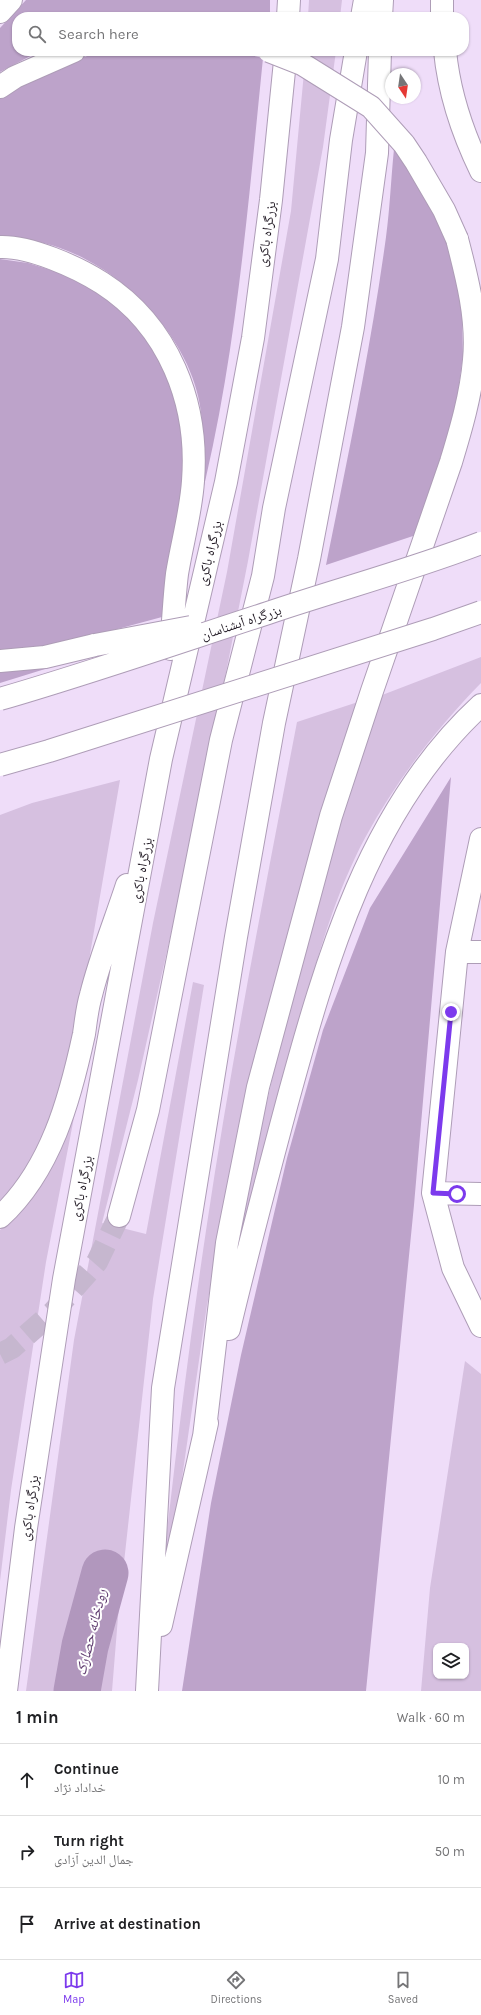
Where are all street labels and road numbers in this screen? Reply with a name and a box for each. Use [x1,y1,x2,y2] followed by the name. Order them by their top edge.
[253,200,280,268] street label: بزرگراه باکری
[193,519,226,587] street label: بزرگراه باکری
[199,601,284,644] street label: بزرگراه آبشناسان
[127,836,156,904] street label: بزرگراه باکری
[67,1154,96,1222] street label: بزرگراه باکری
[16,1474,43,1542] street label: بزرگراه باکری

